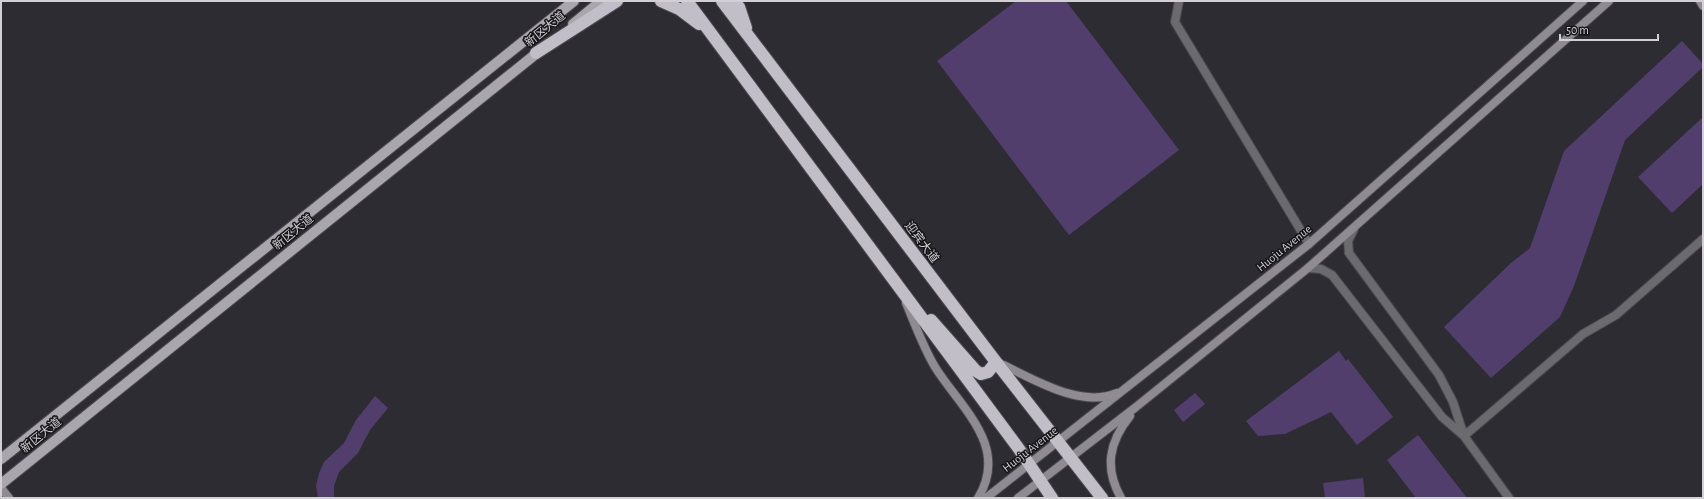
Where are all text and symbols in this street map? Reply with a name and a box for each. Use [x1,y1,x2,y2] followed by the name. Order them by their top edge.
[522,8,567,49] street label: 新区大道
[1560,16,1658,42] scale bar
[1566,24,1589,36] text: 50 m
[270,211,315,252] street label: 新区大道
[903,219,942,265] street label: 迎宾大道
[1254,222,1314,274] street label: Huoju Avenue
[18,414,63,455] street label: 新区大道
[1000,424,1060,475] street label: Huoju Avenue

